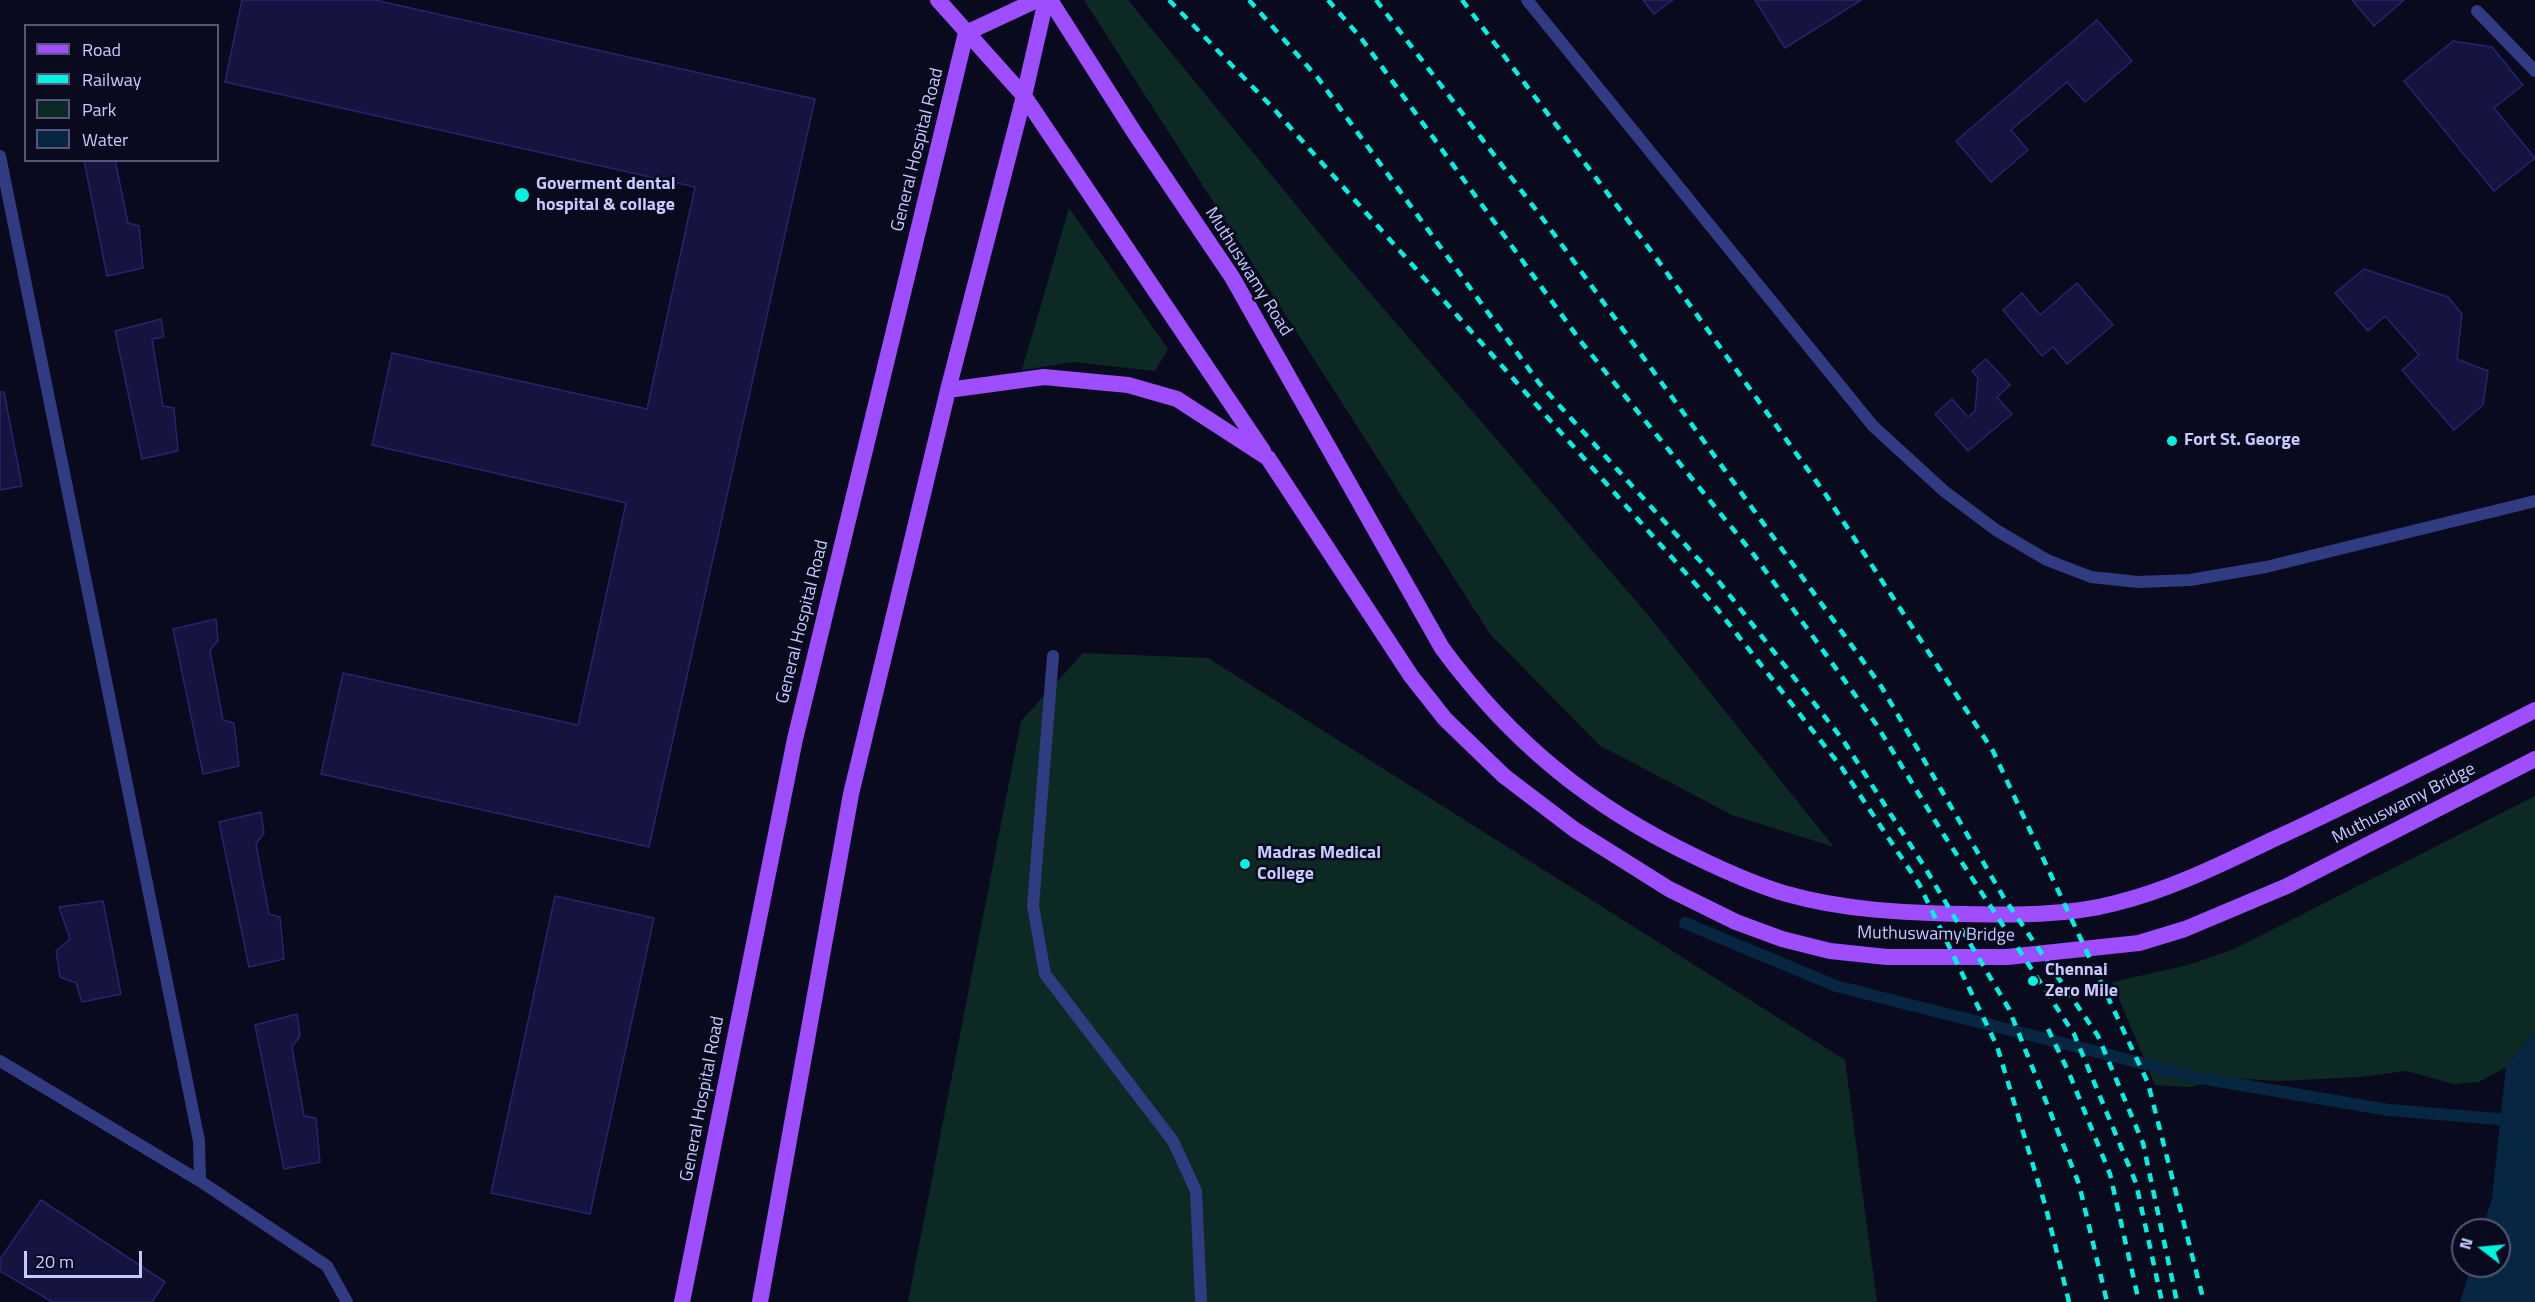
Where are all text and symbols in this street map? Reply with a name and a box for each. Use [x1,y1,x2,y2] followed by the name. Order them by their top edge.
[24,24,219,162] legend
[82,36,121,63] text: Road
[82,66,141,93] text: Railway
[887,66,949,234] street label: General Hospital Road
[82,96,116,123] text: Park
[82,126,128,153] text: Water
[536,174,676,216] place label: Goverment dental hospital & collage
[513,186,531,204] marker: Goverment dental hospital & collage
[1200,204,1296,340] street label: Muthuswamy Road
[2184,430,2300,452] place label: Fort St. George
[2165,434,2179,448] marker: Fort St. George
[772,538,834,706] street label: General Hospital Road
[2329,759,2479,849] street label: Muthuswamy Bridge
[1257,843,1381,886] place label: Madras Medical College
[1238,857,1252,871] marker: Madras Medical College
[1857,923,2015,947] street label: Muthuswamy Bridge
[2045,960,2118,1002] place label: Chennai Zero Mile
[2026,974,2040,988] marker: Chennai Zero Mile
[676,1014,730,1184] street label: General Hospital Road
[2451,1218,2511,1278] north arrow
[2453,1235,2479,1252] text: N
[27,1239,146,1277] scale bar
[35,1248,74,1275] text: 20 m

